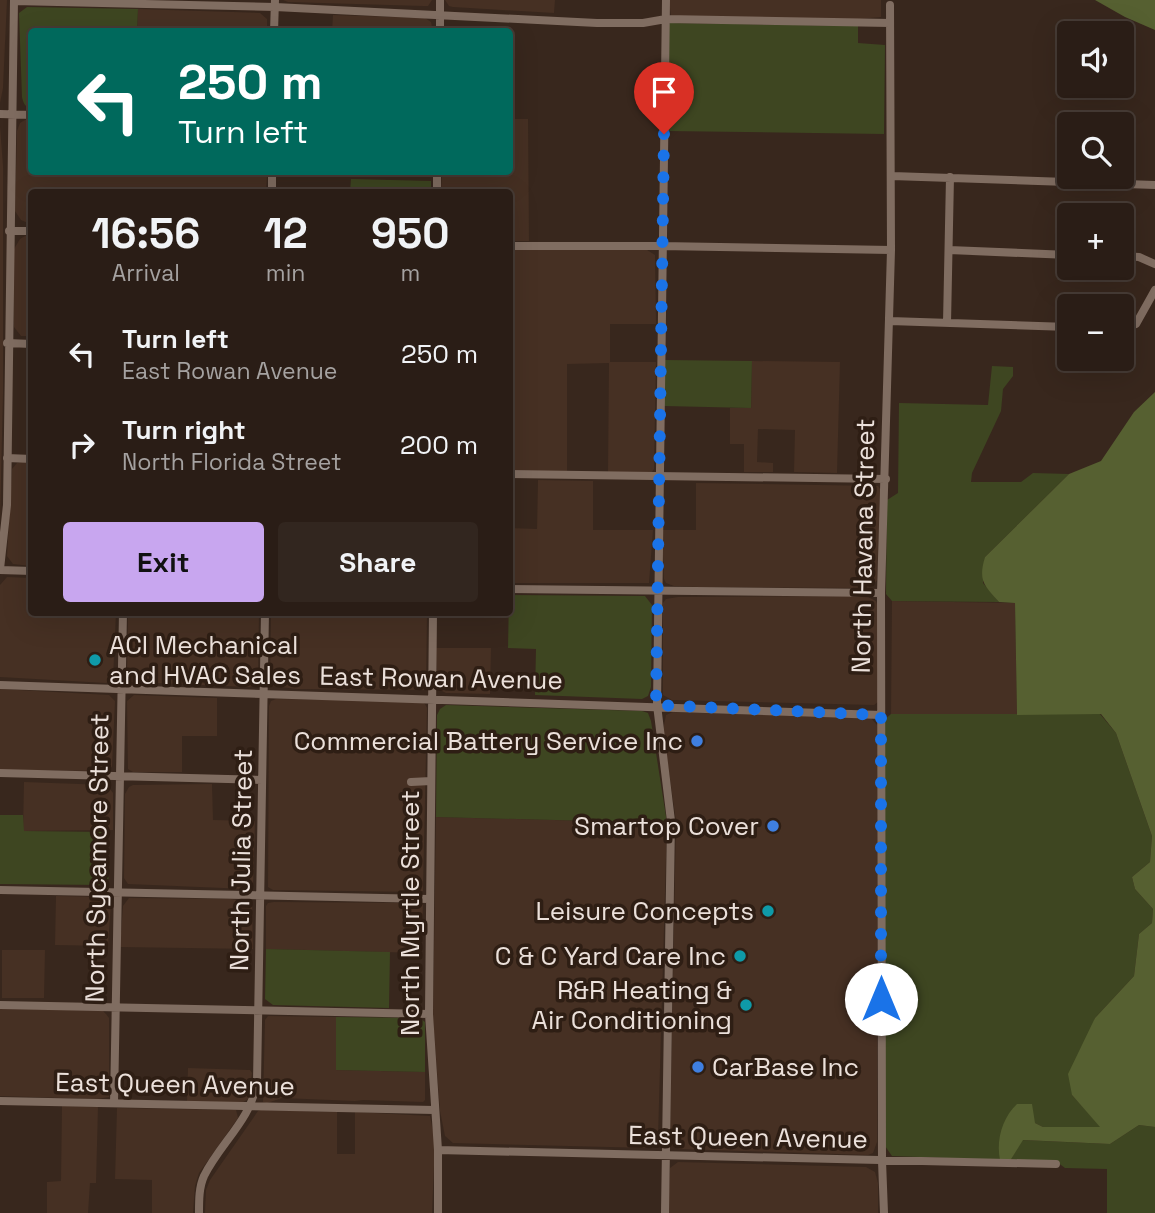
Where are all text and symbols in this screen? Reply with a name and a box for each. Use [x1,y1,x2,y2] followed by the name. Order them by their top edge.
[1057,21,1134,371] map controls
[1057,21,1134,98] button: sound
[178,51,323,113] text: 250 m
[63,56,154,147] icon: left
[634,62,694,134] pin
[645,73,683,111] icon: arrive
[178,112,308,152] text: Turn left
[1057,112,1134,189] button: search
[1057,203,1134,280] button: +
[92,207,200,260] text: 16:56
[264,207,308,260] text: 12
[371,207,449,260] text: 950
[112,258,180,288] text: Arrival
[266,258,305,288] text: min
[400,258,420,288] text: m
[1057,294,1134,371] button: −
[122,322,229,356] text: Turn left
[63,335,101,373] icon: left
[401,337,478,371] text: 250 m
[122,356,337,386] text: East Rowan Avenue
[122,413,246,447] text: Turn right
[844,418,882,674] street label: North Havana Street
[63,426,101,464] icon: right
[400,428,478,462] text: 200 m
[122,447,342,477] text: North Florida Street
[63,522,264,602] button: Exit
[278,522,478,602] button: Share
[109,628,301,692] place label: ACI Mechanical and HVAC Sales
[87,652,103,668] marker: ACI Mechanical and HVAC Sales
[319,659,563,697] street label: East Rowan Avenue
[77,713,117,1003] street label: North Sycamore Street
[294,724,683,758] place label: Commercial Battery Service Inc
[689,733,705,749] marker: Commercial Battery Service Inc
[222,749,260,971] street label: North Julia Street
[393,790,427,1036] street label: North Myrtle Street
[574,809,759,843] place label: Smartop Cover
[765,818,781,834] marker: Smartop Cover
[536,894,754,928] place label: Leisure Concepts
[760,903,776,919] marker: Leisure Concepts
[495,939,726,973] place label: C & C Yard Care Inc
[732,948,748,964] marker: C & C Yard Care Inc
[844,962,918,1036] position arrow
[532,973,732,1037] place label: R&R Heating & Air Conditioning
[738,997,754,1013] marker: R&R Heating & Air Conditioning
[712,1050,859,1084] place label: CarBase Inc
[690,1059,706,1075] marker: CarBase Inc
[55,1065,295,1103] street label: East Queen Avenue
[628,1118,868,1156] street label: East Queen Avenue

